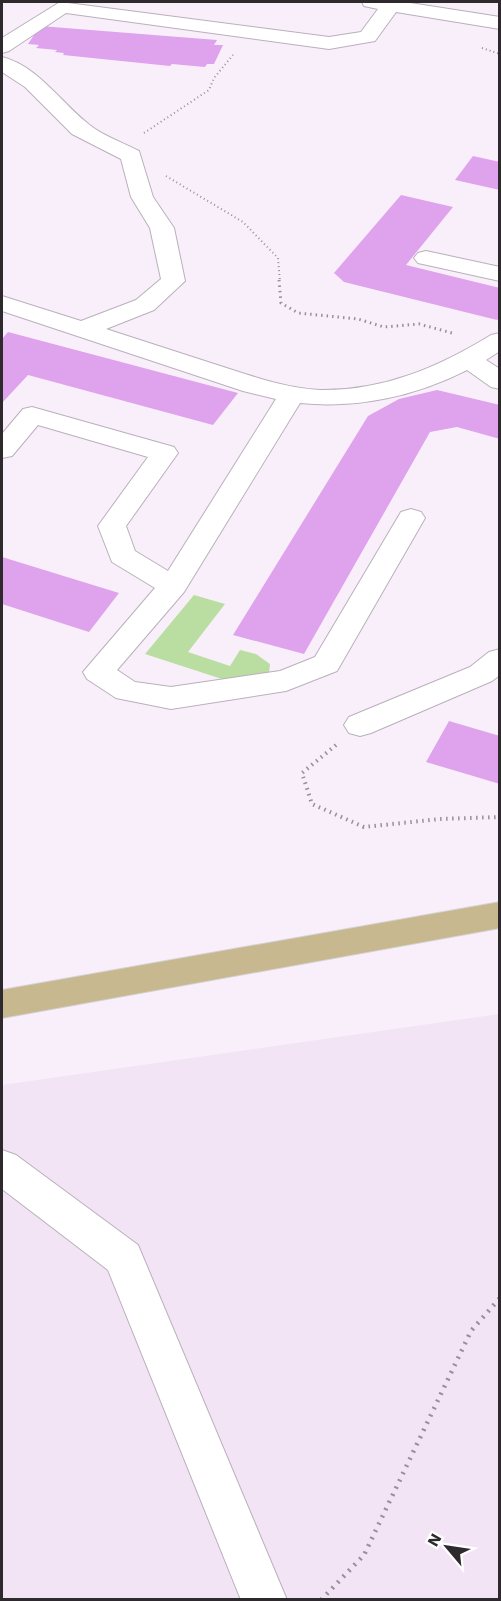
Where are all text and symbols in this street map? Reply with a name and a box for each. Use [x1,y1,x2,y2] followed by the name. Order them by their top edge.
[417,1517,477,1577] north arrow
[423,1530,446,1550] text: N

